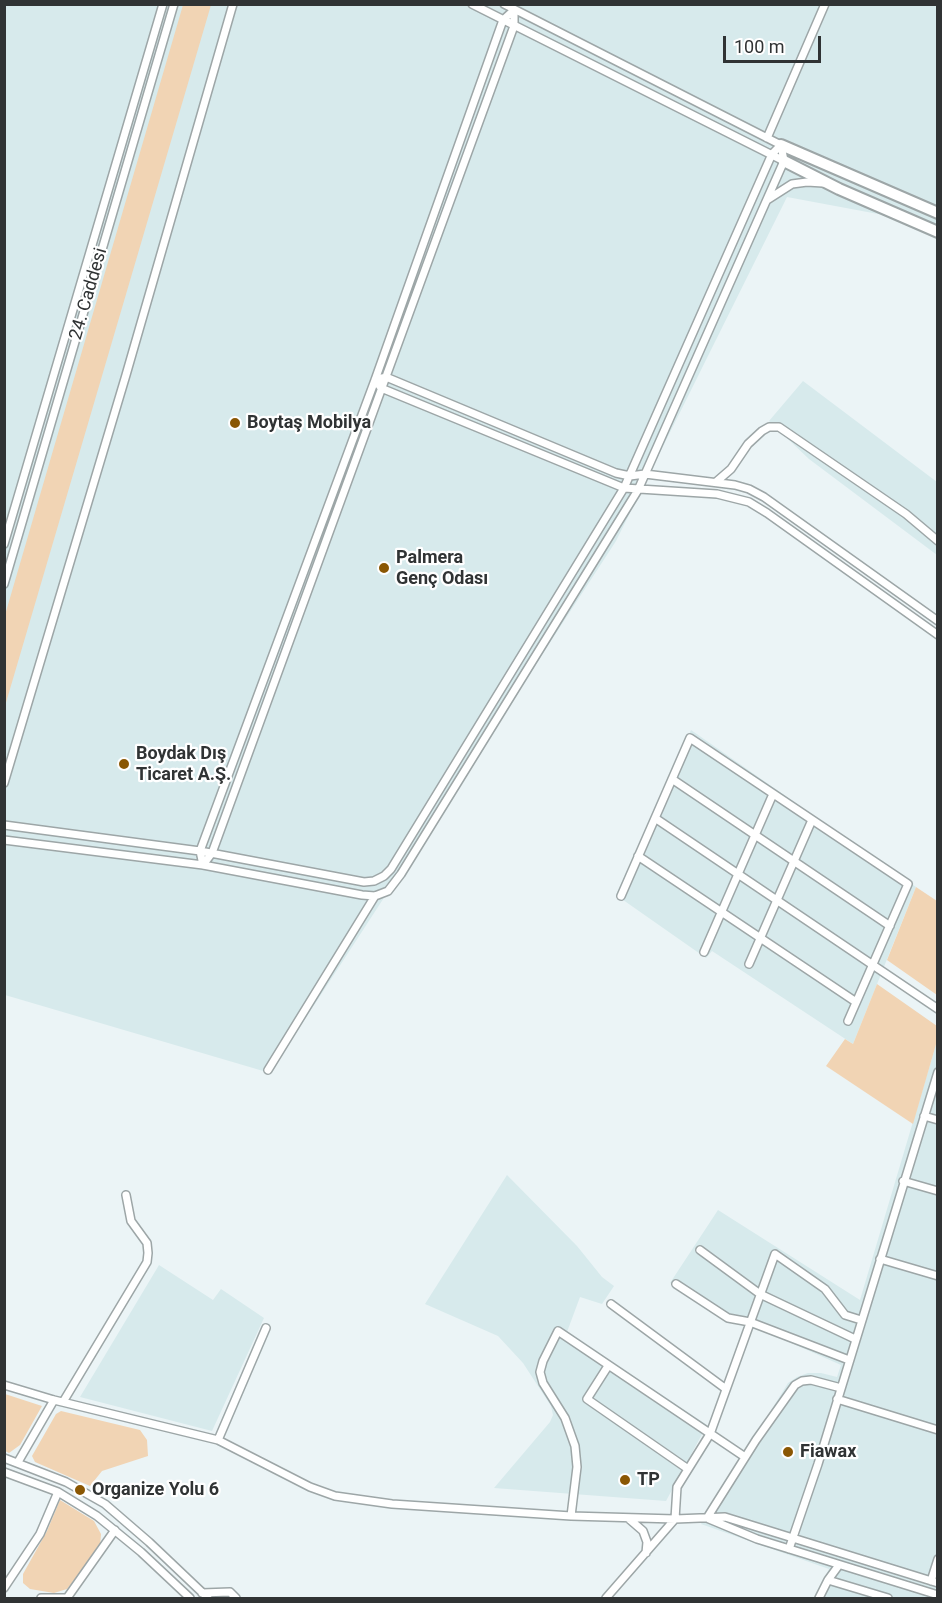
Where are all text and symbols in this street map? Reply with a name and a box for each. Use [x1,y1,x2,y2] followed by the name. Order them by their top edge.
[726,24,824,62] scale bar
[734,36,785,57] text: 100 m
[66,246,112,342] street label: 24. Caddesi
[247,412,371,434] place label: Boytaş Mobilya
[228,416,242,430] marker: Boytaş Mobilya
[396,547,488,590] place label: Palmera Genç Odası
[377,561,391,575] marker: Palmera Genç Odası
[136,743,231,786] place label: Boydak Dış Ticaret A.Ş.
[117,757,131,771] marker: Boydak Dış Ticaret A.Ş.
[800,1441,856,1463] place label: Fiawax
[781,1445,795,1459] marker: Fiawax
[637,1469,660,1491] place label: TP
[618,1473,632,1487] marker: TP
[92,1479,219,1501] place label: Organize Yolu 6
[73,1483,87,1497] marker: Organize Yolu 6

